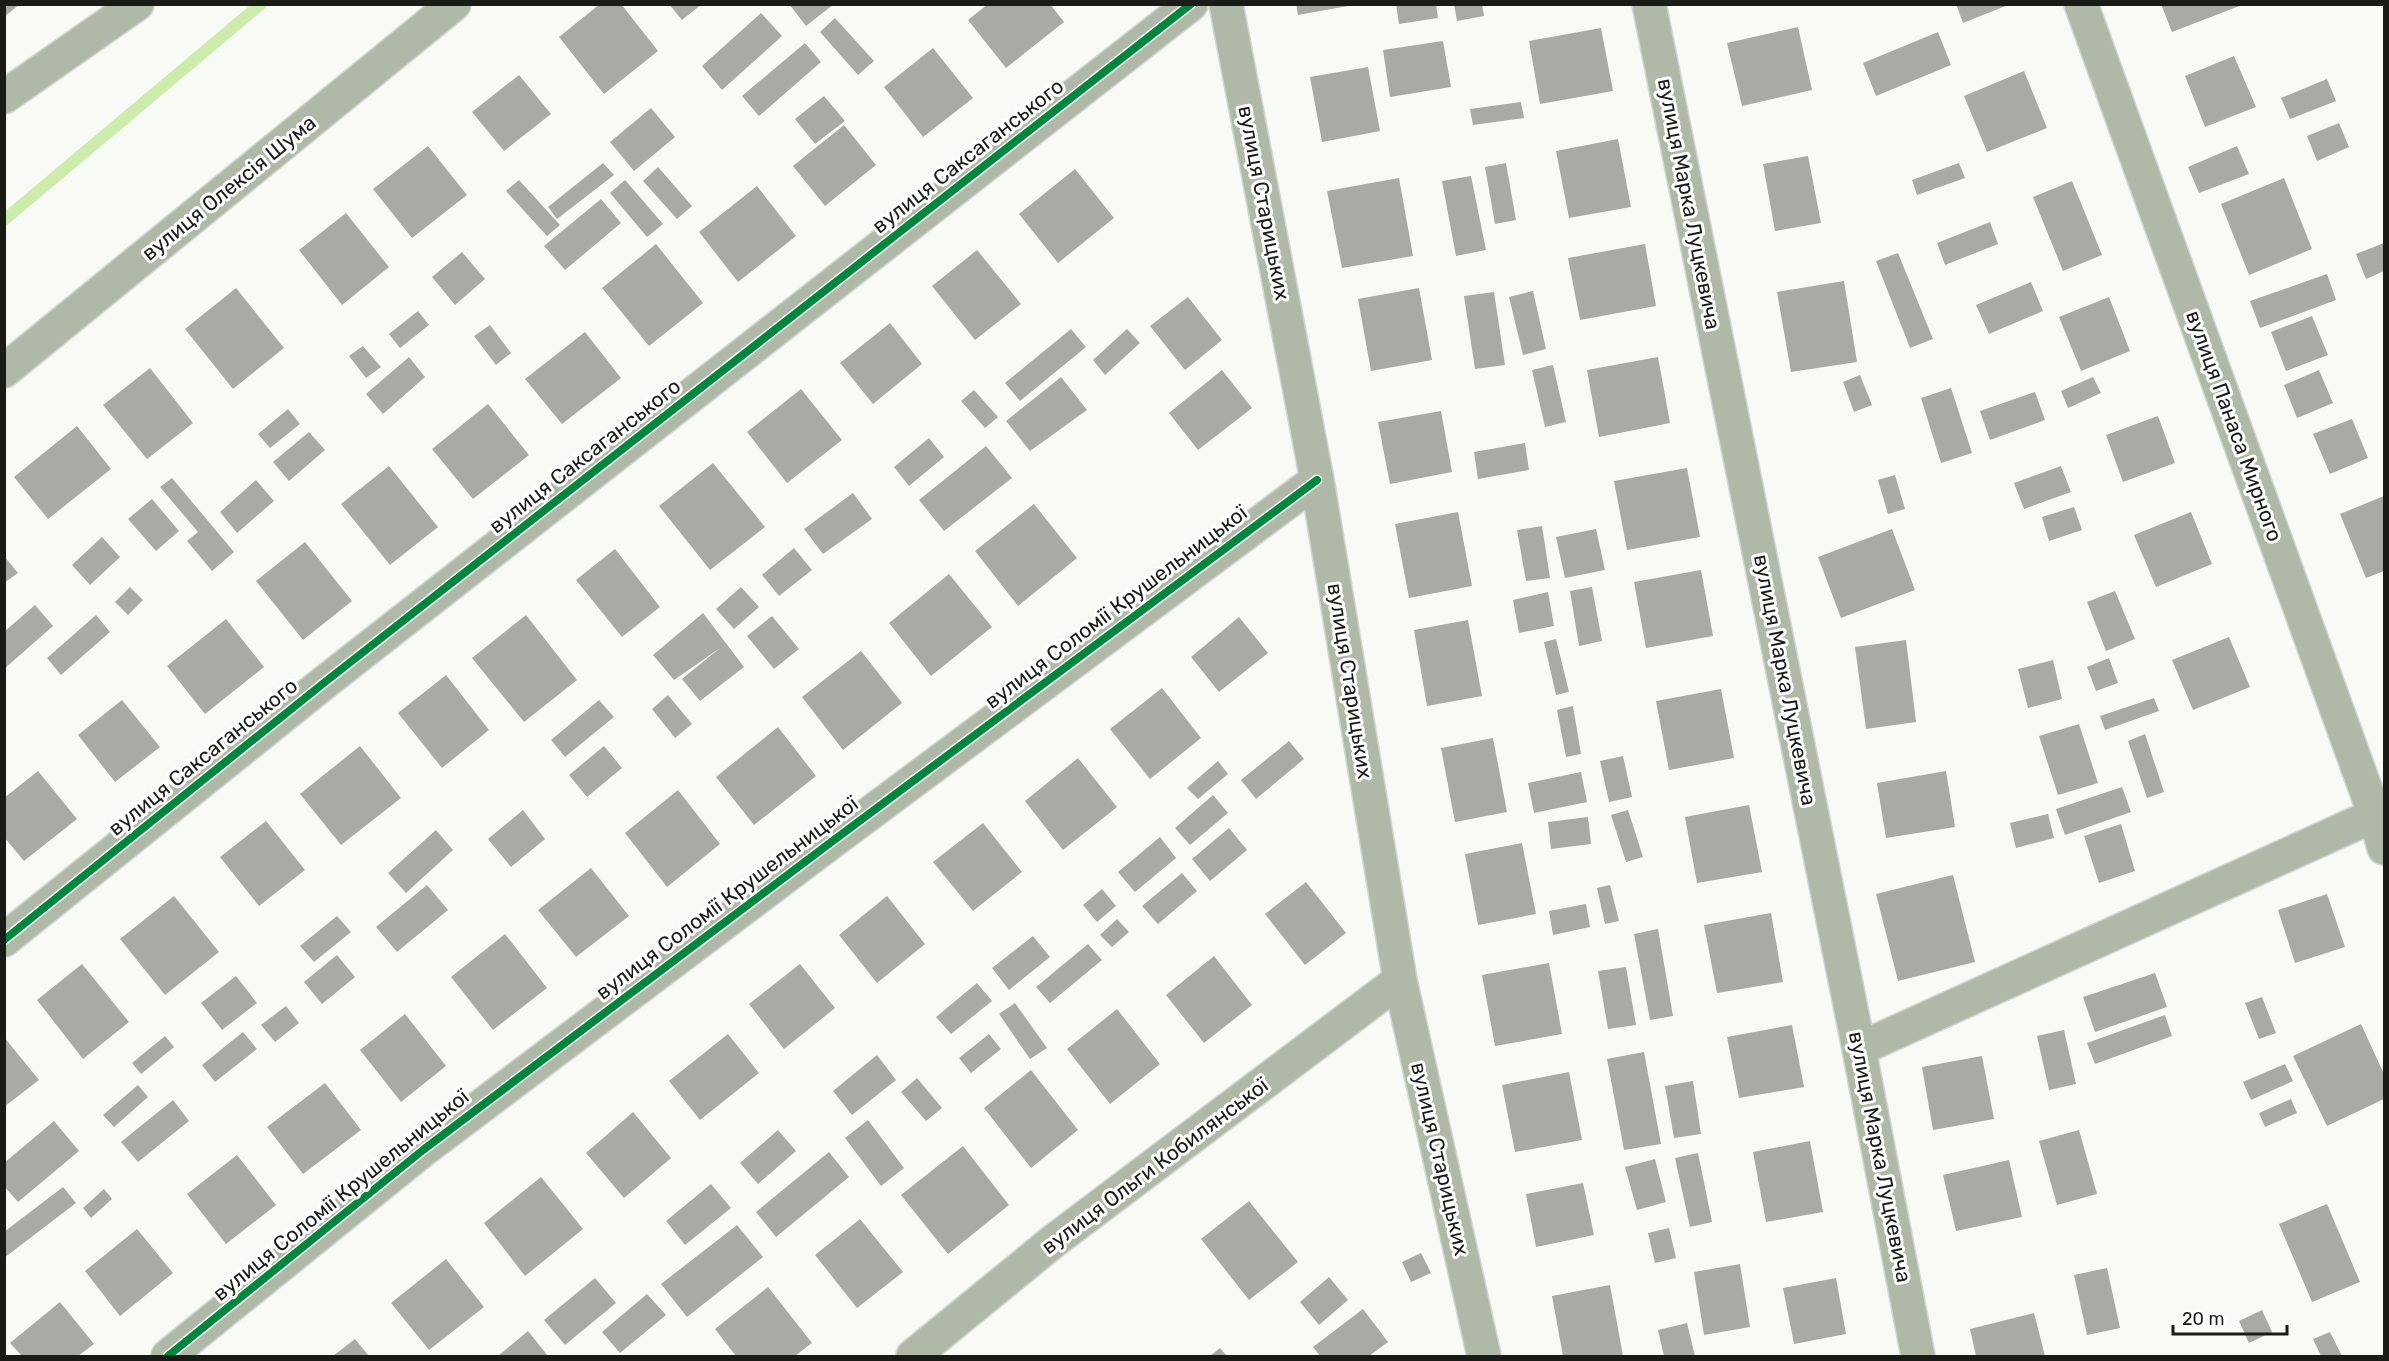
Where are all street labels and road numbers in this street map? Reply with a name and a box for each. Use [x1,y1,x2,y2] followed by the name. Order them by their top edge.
[867,73,1068,238] street label: вулиця Саксаганського
[1653,76,1726,332] street label: вулиця Марка Луцкевича
[1233,103,1296,302] street label: вулиця Старицьких
[137,110,321,265] street label: вулиця Олексія Шума
[2181,307,2288,545] street label: вулиця Панаса Мирного
[484,373,685,538] street label: вулиця Саксаганського
[980,499,1252,713] street label: вулиця Соломії Крушельницької
[1749,552,1822,808] street label: вулиця Марка Луцкевича
[1323,581,1378,781] street label: вулиця Старицьких
[103,673,302,841] street label: вулиця Саксаганського
[591,790,863,1004] street label: вулиця Соломії Крушельницької
[1844,1029,1917,1285] street label: вулиця Марка Луцкевича
[1406,1060,1475,1258] street label: вулиця Старицьких
[1037,1072,1274,1259] street label: вулиця Ольги Кобилянської
[208,1083,474,1306] street label: вулиця Соломії Крушельницької

